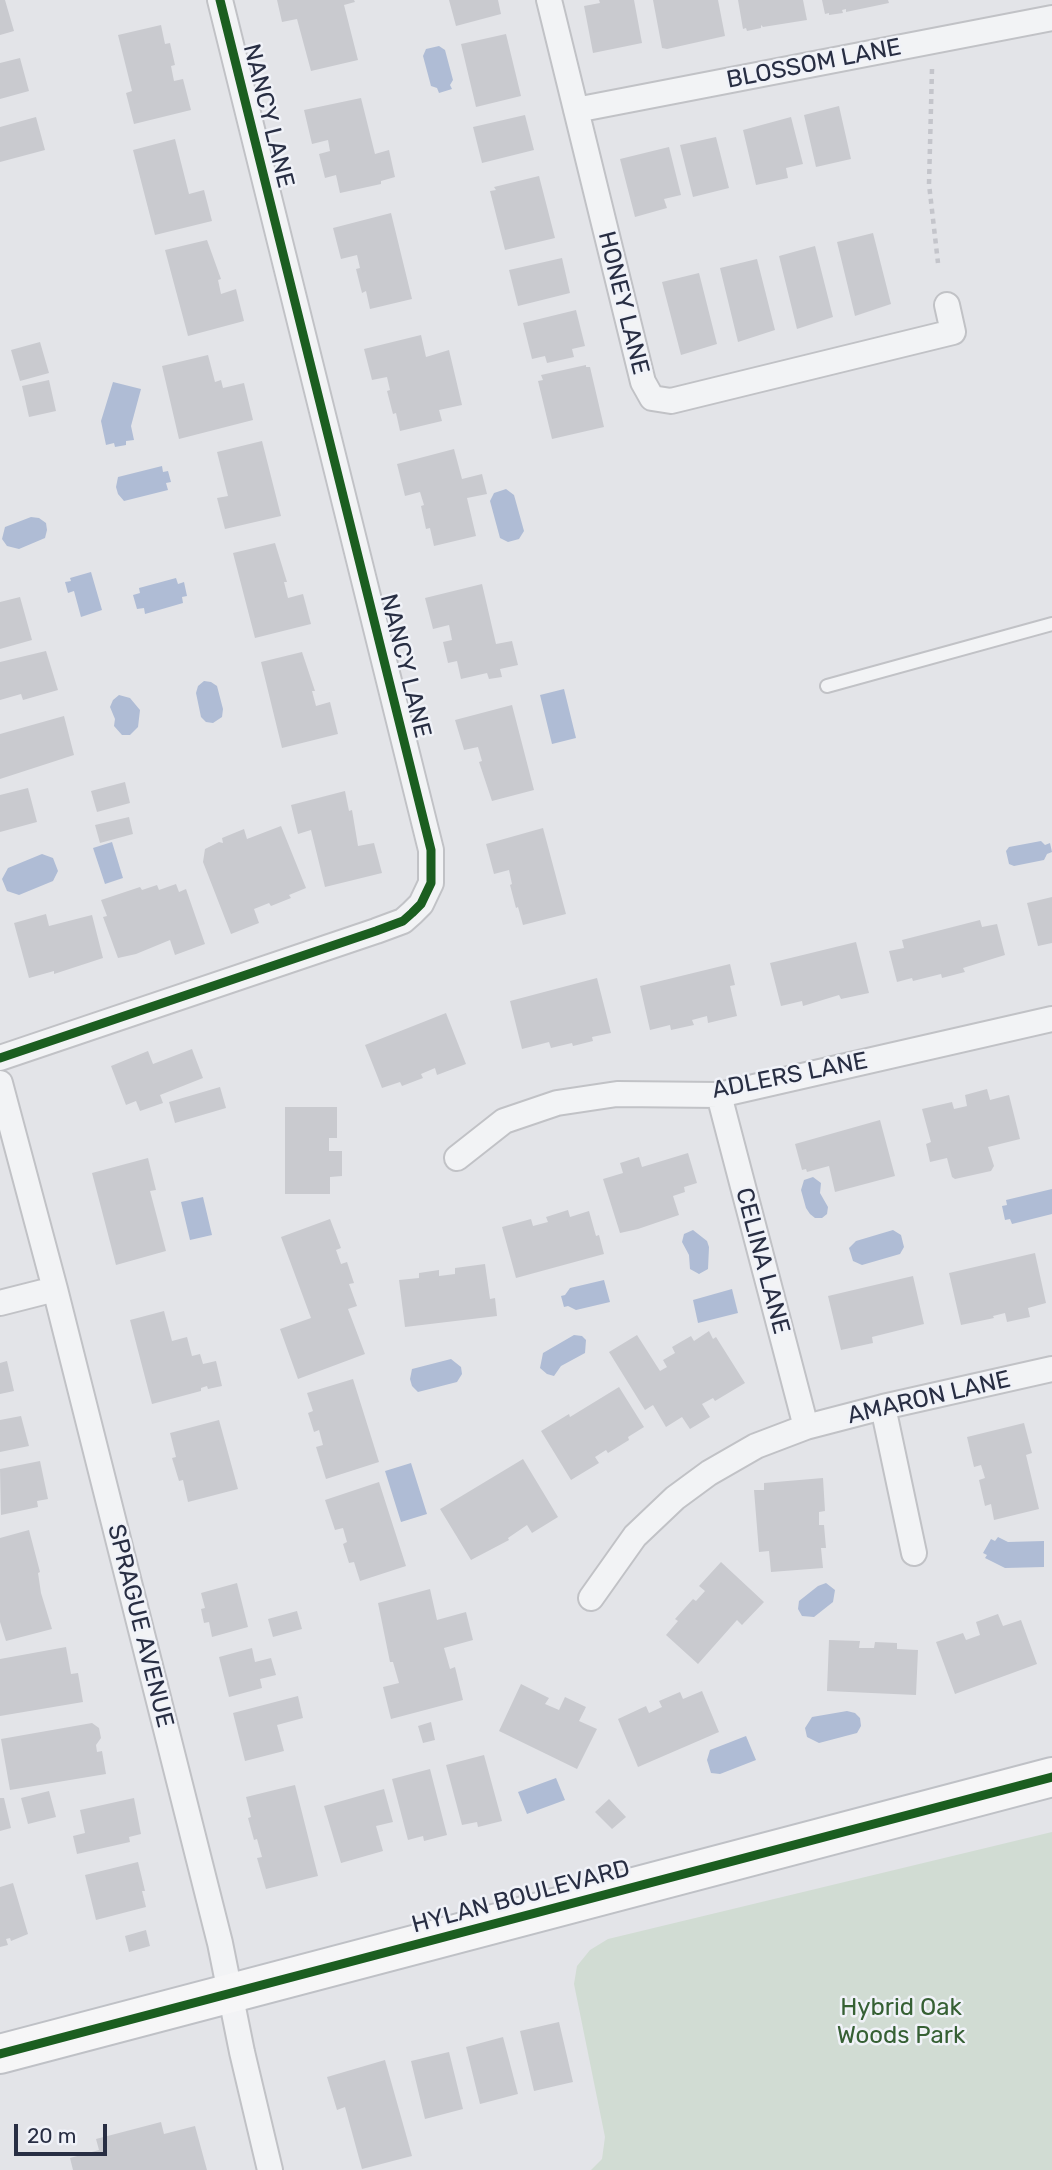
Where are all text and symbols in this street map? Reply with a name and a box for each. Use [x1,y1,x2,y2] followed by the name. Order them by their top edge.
[724,33,904,95] street label: BLOSSOM LANE
[236,41,300,191] street label: NANCY LANE
[591,228,655,378] street label: HONEY LANE
[373,591,437,741] street label: NANCY LANE
[710,1047,870,1105] street label: ADLERS LANE
[729,1185,795,1337] street label: CELINA LANE
[845,1365,1013,1431] street label: AMARON LANE
[101,1521,179,1731] street label: SPRAGUE AVENUE
[409,1854,633,1940] street label: HYLAN BOULEVARD
[837,1994,965,2050] park label: Hybrid Oak Woods Park
[18,2110,110,2154] scale bar
[27,2123,76,2148] text: 20 m

